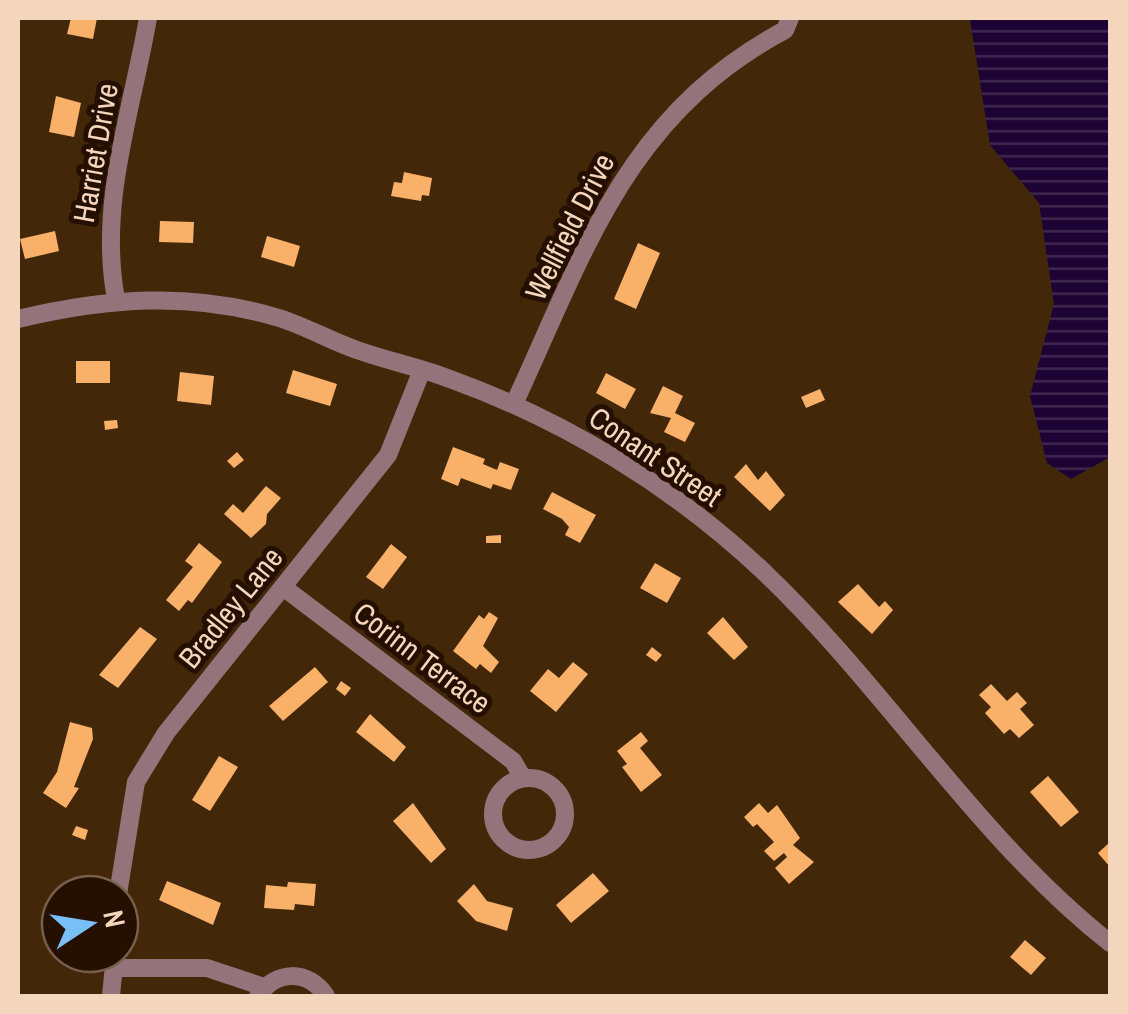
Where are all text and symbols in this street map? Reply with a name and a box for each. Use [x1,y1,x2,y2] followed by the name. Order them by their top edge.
[63,80,127,226] street label: Harriet Drive
[515,146,623,307] street label: Wellfield Drive
[581,397,730,515] street label: Conant Street
[169,538,291,676] street label: Bradley Lane
[346,592,499,722] street label: Corinn Terrace
[40,874,140,974] north arrow
[94,907,135,931] text: N

